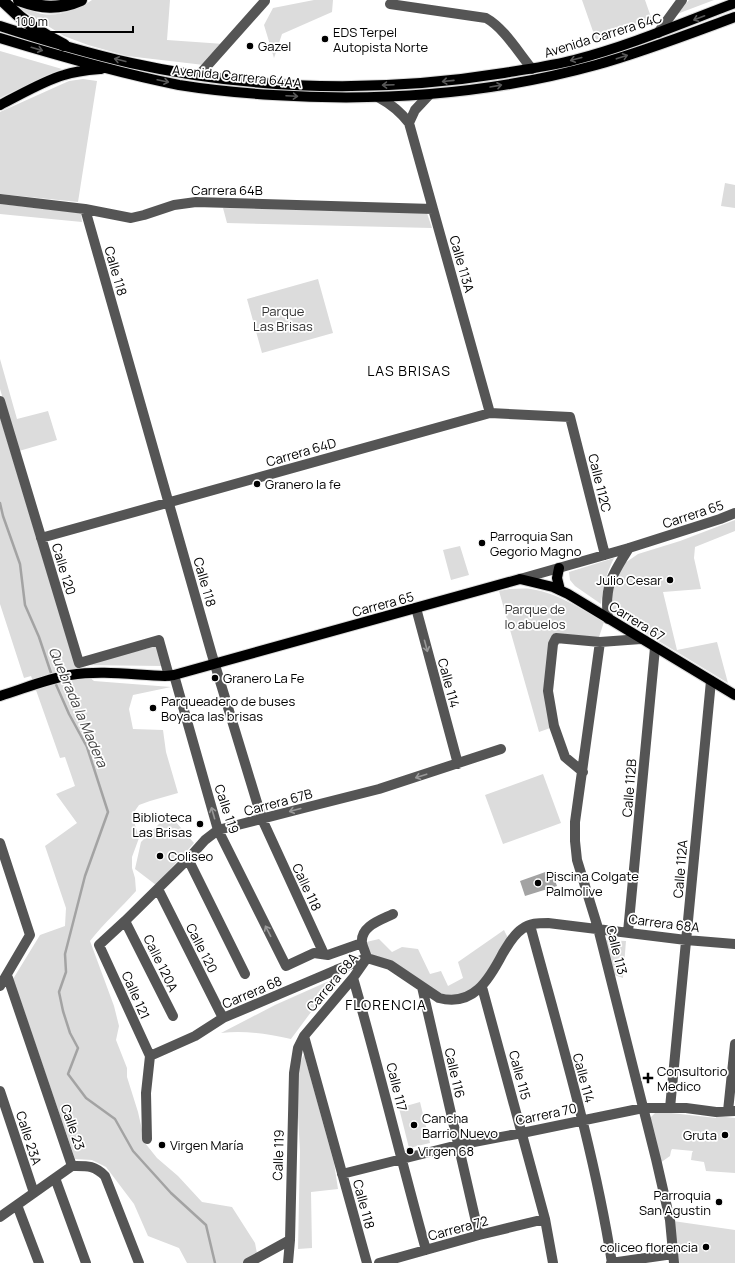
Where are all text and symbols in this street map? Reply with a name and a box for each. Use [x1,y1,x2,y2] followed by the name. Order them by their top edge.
[10,8,133,34] scale bar
[542,9,664,61] street label: Avenida Carrera 64C
[16,13,48,30] text: 100 m
[693,14,705,22] one-way arrow
[333,23,428,56] place label: EDS Terpel Autopista Norte
[320,34,330,44] marker: EDS Terpel Autopista Norte
[258,37,291,55] place label: Gazel
[245,41,255,51] marker: Gazel
[31,46,44,53] one-way arrow
[615,53,628,60] one-way arrow
[113,56,126,64] one-way arrow
[569,56,582,64] one-way arrow
[171,60,303,92] street label: Avenida Carrera 64AA
[441,77,454,85] one-way arrow
[157,78,170,86] one-way arrow
[382,82,395,89] one-way arrow
[489,82,502,90] one-way arrow
[285,93,298,100] one-way arrow
[191,181,263,199] street label: Carrera 64B
[445,233,479,295] street label: Calle 113A
[100,244,132,298] street label: Calle 118
[253,302,313,335] park label: Parque Las Brisas
[367,361,451,380] district label: LAS BRISAS
[264,433,338,471] street label: Carrera 64D
[584,452,616,514] street label: Calle 112C
[265,475,341,493] place label: Granero la fe
[252,479,262,489] marker: Granero la fe
[660,496,726,532] street label: Carrera 65
[490,527,582,560] place label: Parroquia San Gegorio Magno
[477,538,487,548] marker: Parroquia San Gegorio Magno
[48,541,80,597] street label: Calle 120
[189,555,221,609] street label: Calle 118
[596,571,662,589] place label: Julio Cesar
[665,575,675,585] marker: Julio Cesar
[350,587,416,621] street label: Carrera 65
[606,597,668,645] street label: Carrera 67
[504,600,566,633] park label: Parque de lo abuelos
[423,639,430,652] one-way arrow
[45,644,113,771] water label: Quebrada la Madera
[434,656,464,710] street label: Calle 114
[223,669,305,687] place label: Granero La Fe
[210,673,220,683] marker: Granero La Fe
[161,692,295,725] place label: Parqueadero de buses Boyaca las brisas
[148,703,158,713] marker: Parqueadero de buses Boyaca las brisas
[617,758,641,818] street label: Calle 112B
[414,773,427,780] one-way arrow
[211,782,243,836] street label: Calle 119
[242,784,314,820] street label: Carrera 67B
[209,807,216,820] one-way arrow
[289,807,302,814] one-way arrow
[132,808,192,841] place label: Biblioteca Las Brisas
[195,819,205,829] marker: Biblioteca Las Brisas
[668,839,692,899] street label: Calle 112A
[168,847,213,865] place label: Coliseo
[155,851,165,861] marker: Coliseo
[288,860,326,914] street label: Calle 118
[546,867,639,900] place label: Piscina Colgate Palmolive
[533,878,543,888] marker: Piscina Colgate Palmolive
[627,910,701,936] street label: Carrera 68A
[182,920,222,976] street label: Calle 120
[602,924,632,976] street label: Calle 113
[264,925,271,937] one-way arrow
[139,931,183,995] street label: Calle 120A
[302,949,362,1015] street label: Carrera 68A
[118,968,154,1022] street label: Calle 121
[219,971,285,1013] street label: Carrera 68
[345,995,427,1014] district label: FLORENCIA
[440,1046,470,1100] street label: Calle 116
[505,1048,535,1102] street label: Calle 115
[569,1051,599,1105] street label: Calle 114
[382,1061,412,1113] street label: Calle 117
[657,1062,728,1095] place label: Consultorio Medico
[642,1072,654,1084] marker: Consultorio Medico
[514,1099,578,1129] street label: Carrera 70
[57,1102,89,1152] street label: Calle 23
[12,1109,46,1167] street label: Calle 23A
[422,1109,498,1142] place label: Cancha Barrio Nuevo
[409,1120,419,1130] marker: Cancha Barrio Nuevo
[683,1126,717,1144] place label: Gruta
[268,1129,288,1181] street label: Calle 119
[720,1130,730,1140] marker: Gruta
[170,1136,244,1154] place label: Virgen María
[157,1140,167,1150] marker: Virgen María
[418,1142,474,1160] place label: Virgen 68
[405,1146,415,1156] marker: Virgen 68
[349,1177,379,1231] street label: Calle 118
[639,1186,711,1219] place label: Parroquia San Agustin
[714,1197,724,1207] marker: Parroquia San Agustin
[426,1211,490,1245] street label: Carrera 72
[600,1238,698,1256] place label: coliceo florencia
[701,1242,711,1252] marker: coliceo florencia

